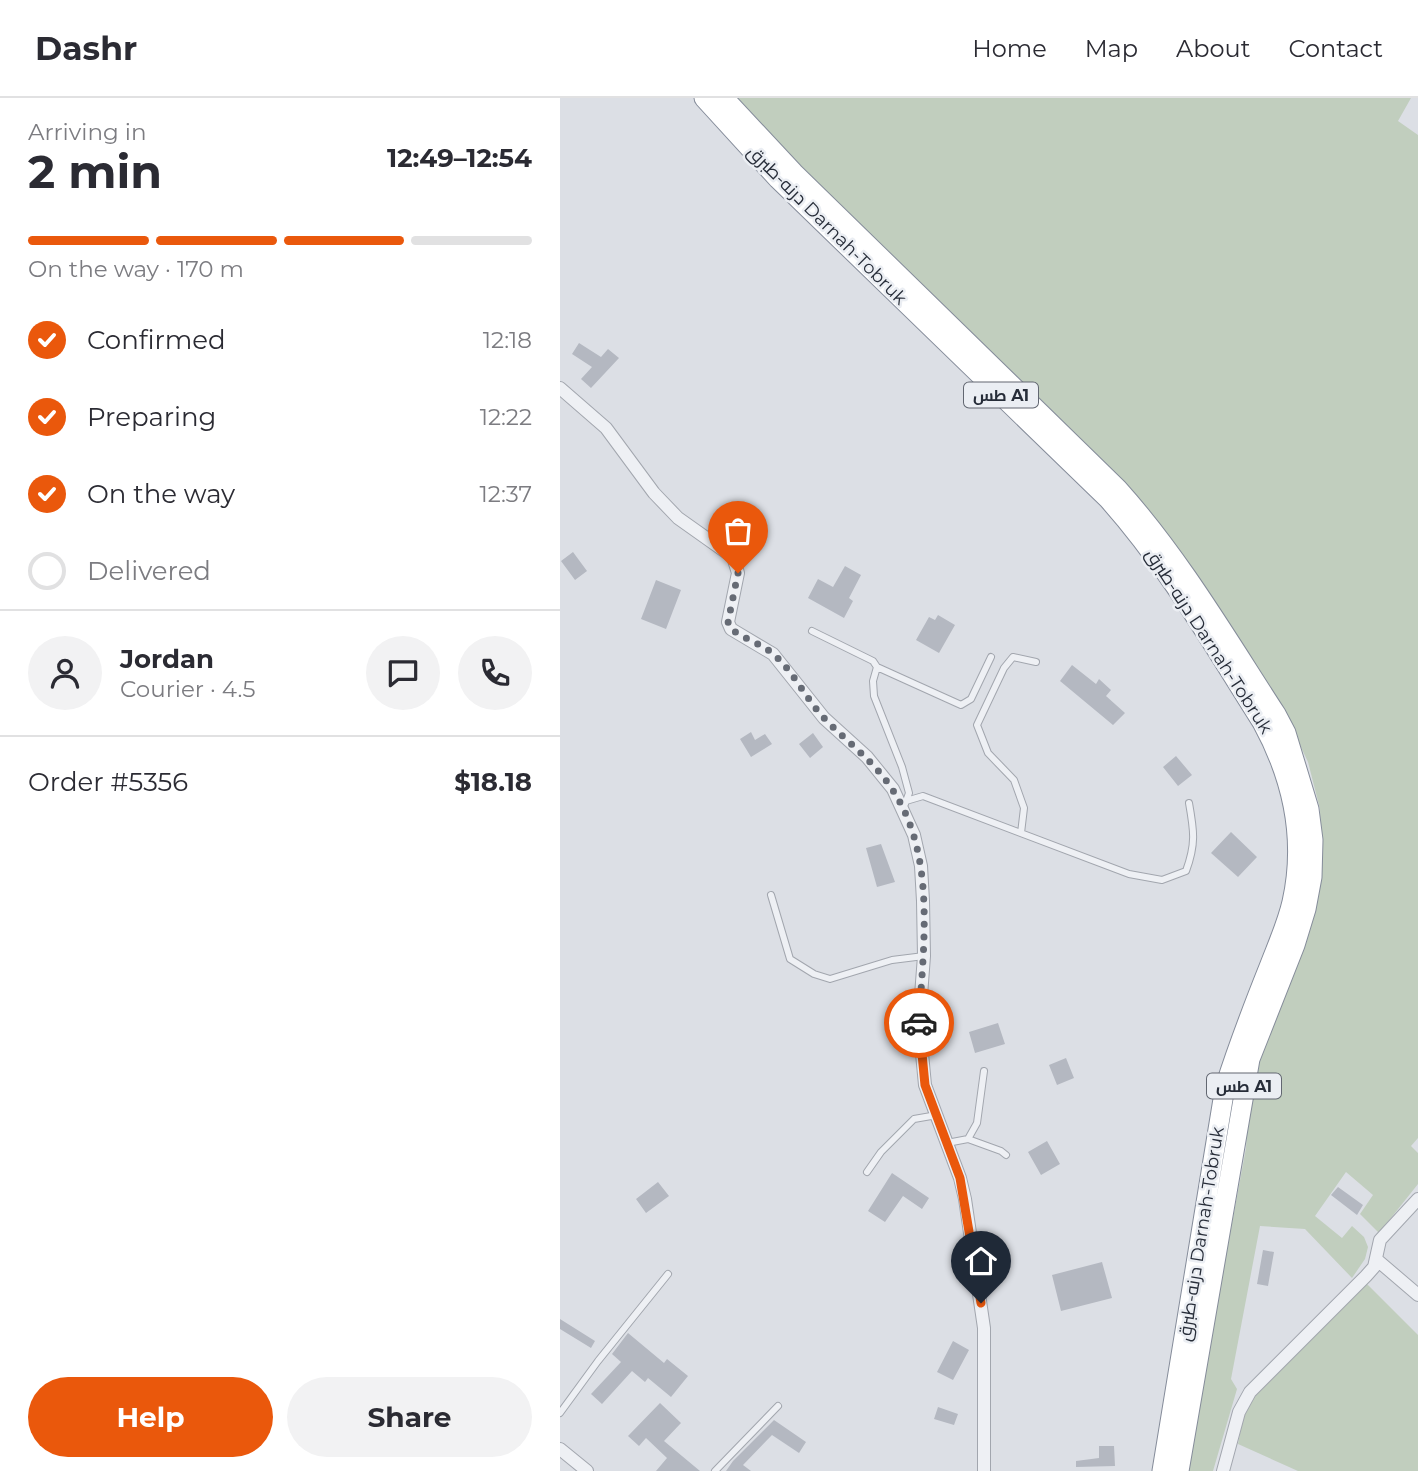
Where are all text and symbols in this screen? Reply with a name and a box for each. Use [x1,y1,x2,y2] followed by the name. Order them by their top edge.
[35,28,137,68] text: Dashr
[972,34,1047,63] text: Home
[1085,34,1138,63] text: Map
[1176,34,1250,63] text: About
[1288,34,1383,63] text: Contact
[28,118,147,146] text: Arriving in
[742,141,912,310] street label: درنه-طبرق Darnah-Tobruk
[387,142,532,174] text: 12:49–12:54
[28,143,162,200] text: 2 min
[28,255,244,283] text: On the way · 170 m
[28,321,66,359] icon: check
[87,324,226,356] text: Confirmed
[483,326,532,354] text: 12:18
[964,382,1038,408] road number: طس A1
[28,398,66,436] icon: check
[87,401,216,433] text: Preparing
[480,403,532,431] text: 12:22
[28,475,66,513] icon: check
[87,478,235,510] text: On the way
[480,480,532,508] text: 12:37
[708,501,768,573] pin
[719,512,757,550] icon: bag
[1140,544,1277,739] street label: درنه-طبرق Darnah-Tobruk
[87,555,211,587] text: Delivered
[28,636,102,710] button: person
[366,636,440,710] button: chat
[458,636,532,710] button: phone
[120,643,214,675] text: Jordan
[120,675,255,703] text: Courier · 4.5
[28,766,188,798] text: Order #5356
[454,766,532,798] text: $18.18
[884,988,954,1058] courier
[900,1004,938,1042] icon: car
[1207,1074,1281,1098] road number: طس A1
[1173,1125,1230,1343] street label: درنه-طبرق Darnah-Tobruk
[951,1231,1011,1303] pin
[962,1242,1000,1280] icon: home
[28,1377,273,1457] button: Help
[287,1377,532,1457] button: Share

